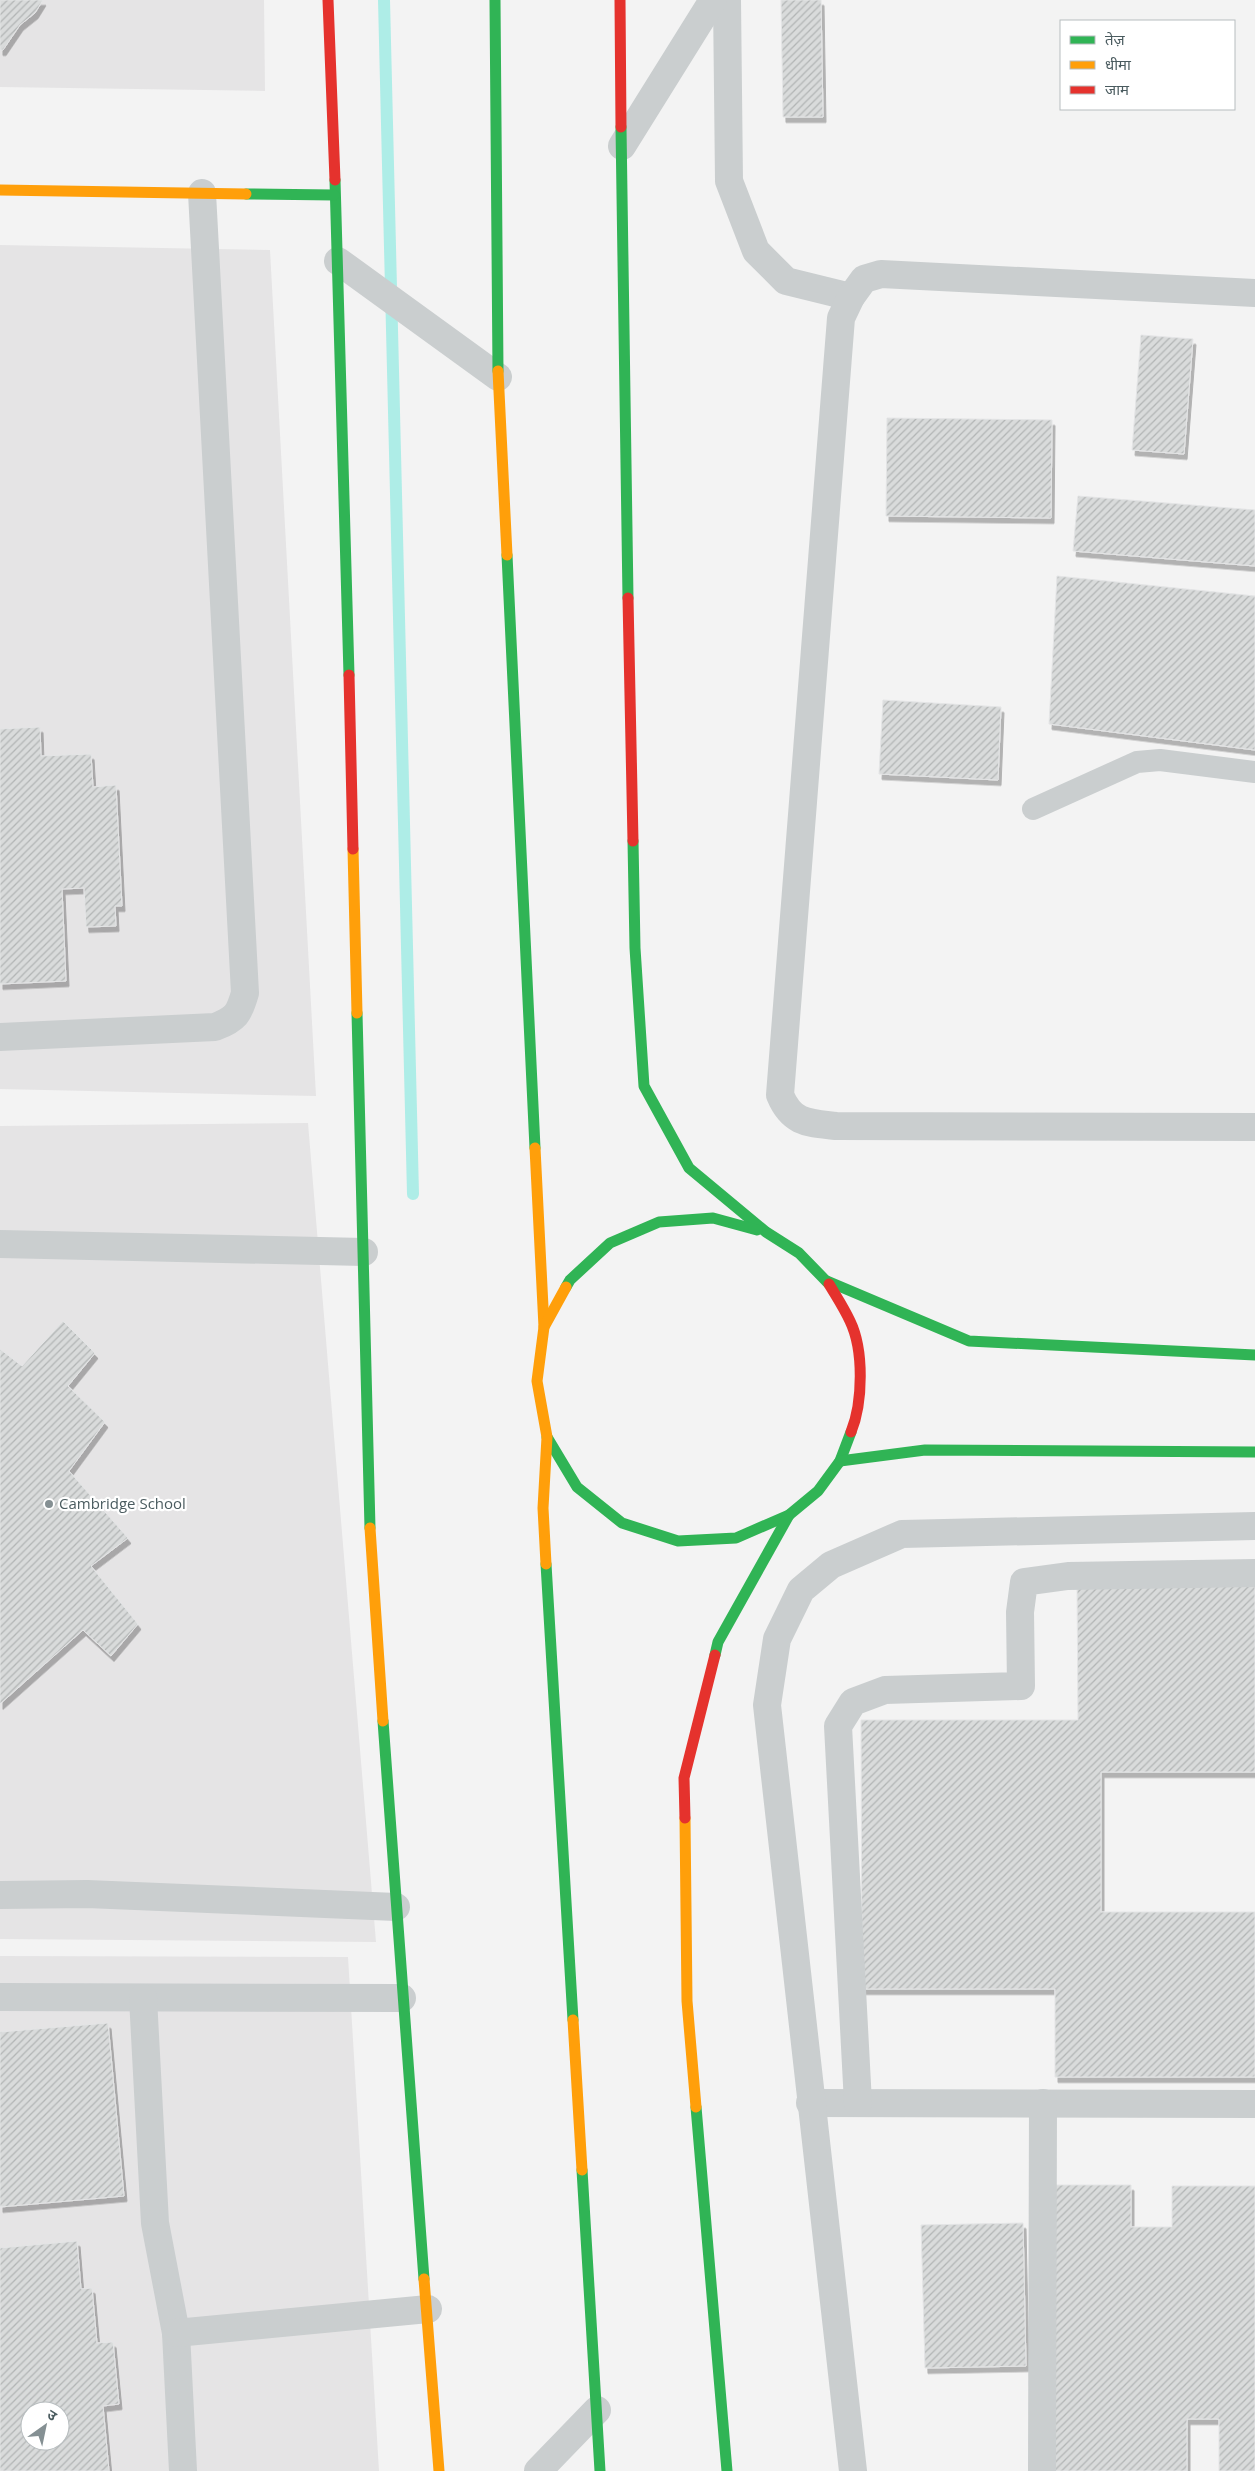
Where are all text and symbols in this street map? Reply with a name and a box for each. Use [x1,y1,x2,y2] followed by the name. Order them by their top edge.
[1060,20,1235,110] legend
[1105,29,1126,49] text: तेज़
[1105,54,1132,74] text: धीमा
[1105,79,1130,99] text: जाम
[59,1493,186,1513] place label: Cambridge School
[43,1498,55,1510] marker: Cambridge School
[20,2401,70,2451] north arrow
[44,2404,62,2425] text: उ

